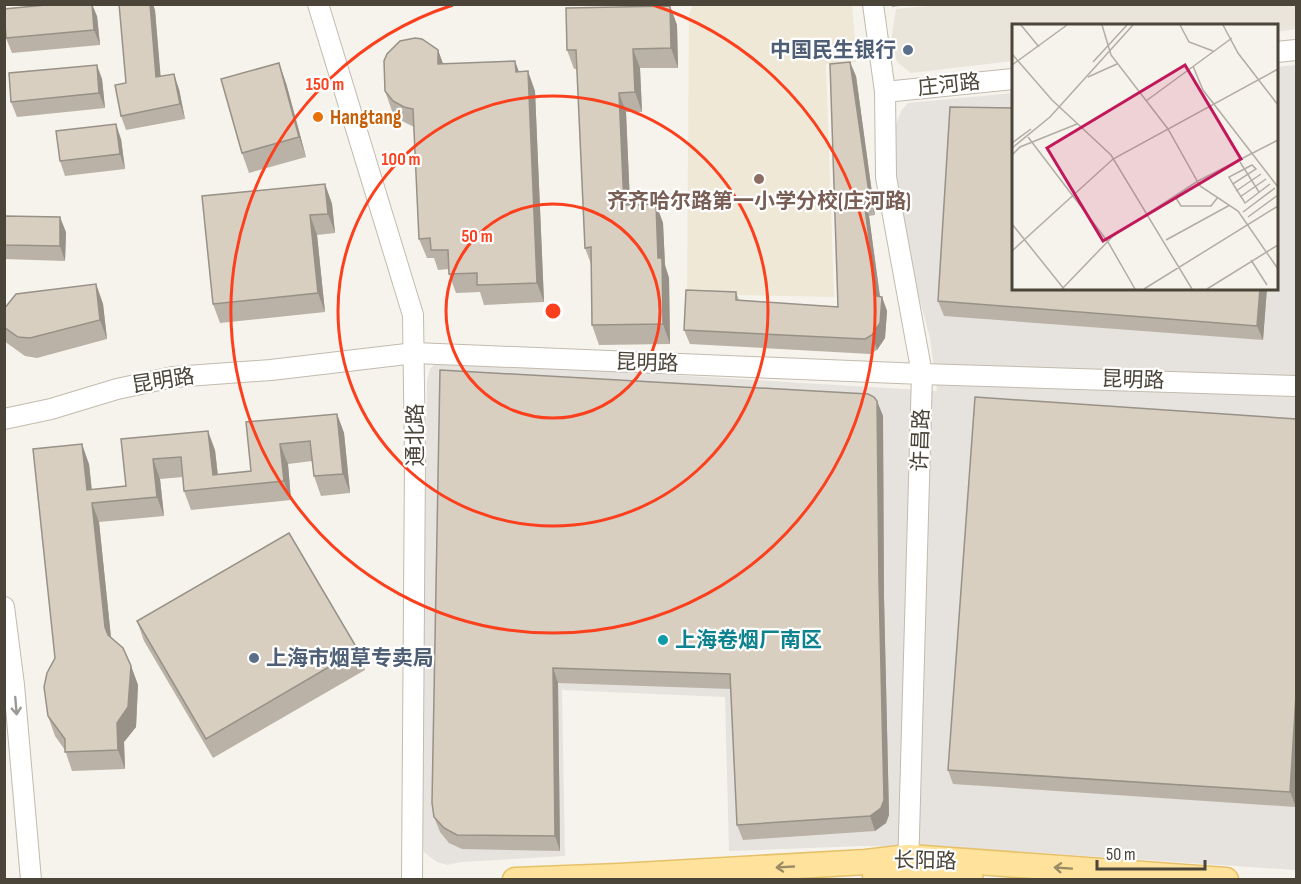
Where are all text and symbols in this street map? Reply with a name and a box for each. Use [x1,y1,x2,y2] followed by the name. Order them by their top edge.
[1012,24,1277,290] inset map
[770,38,896,63] place label: 中国民生银行
[901,43,915,57] marker: 中国民生银行
[916,69,982,101] street label: 庄河路
[306,74,344,95] text: 150 m
[330,105,402,130] place label: Hangtang
[311,110,325,124] marker: Hangtang
[382,149,421,170] text: 100 m
[752,172,766,186] marker: 齐齐哈尔路第一小学分校(庄河路)
[607,189,911,214] place label: 齐齐哈尔路第一小学分校(庄河路)
[461,226,493,247] text: 50 m
[543,301,563,321] centre of rings
[615,349,679,377] street label: 昆明路
[130,364,196,398] street label: 昆明路
[1101,366,1165,394] street label: 昆明路
[403,404,428,467] street label: 通北路
[907,408,935,472] street label: 许昌路
[675,628,822,653] place label: 上海卷烟厂南区
[656,633,670,647] marker: 上海卷烟厂南区
[266,646,434,671] place label: 上海市烟草专卖局
[247,651,261,665] marker: 上海市烟草专卖局
[11,696,22,716] one-way arrow
[1097,833,1205,871] scale bar
[1106,844,1136,865] text: 50 m
[893,848,957,874] street label: 长阳路
[775,861,795,872] one-way arrow
[1054,862,1073,873] one-way arrow

